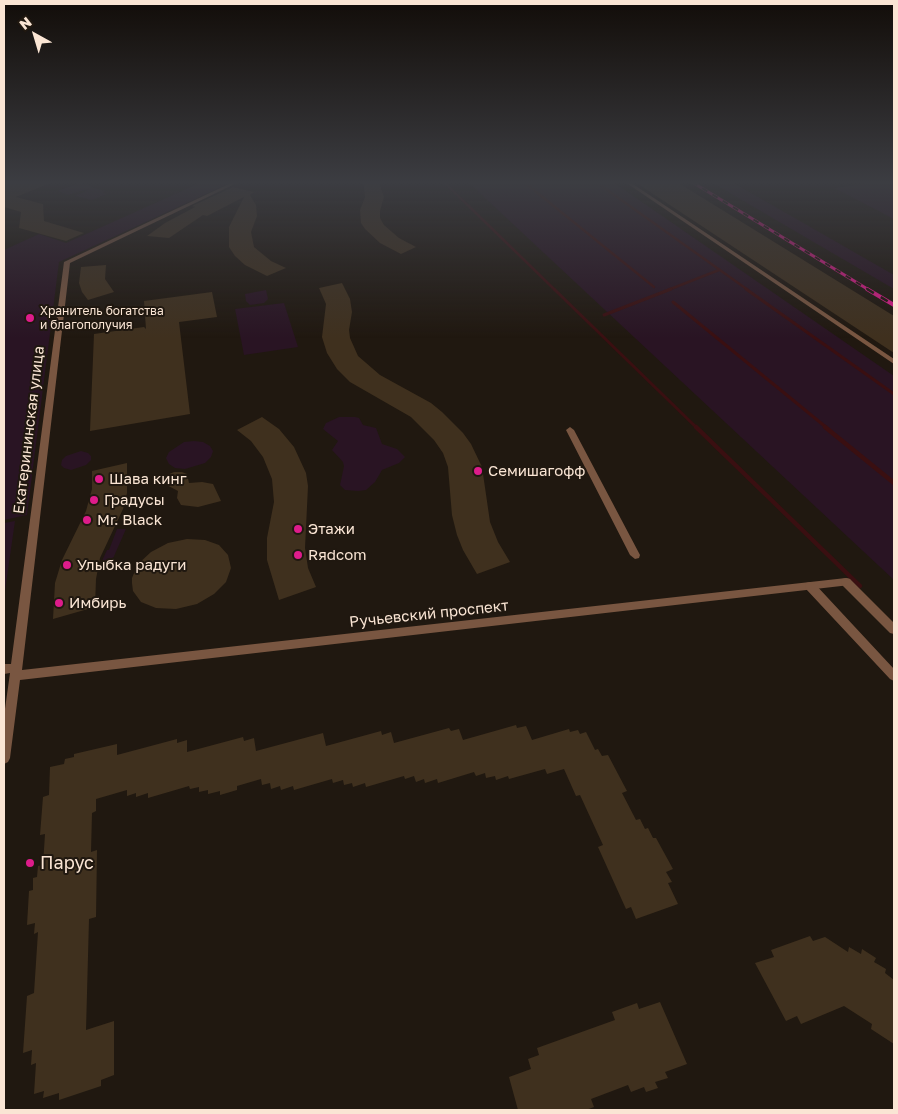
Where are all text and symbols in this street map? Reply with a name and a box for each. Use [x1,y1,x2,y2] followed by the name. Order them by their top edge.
[10,10,60,60] north arrow
[16,13,35,33] text: N
[40,304,164,332] place label: Хранитель богатства и благополучия
[24,312,36,324] marker: Хранитель богатства и благополучия
[10,345,48,515] street label: Екатерининская улица
[488,462,585,480] place label: Семишагофф
[472,465,484,477] marker: Семишагофф
[109,470,187,488] place label: Шава кинг
[93,473,105,485] marker: Шава кинг
[104,491,165,509] place label: Градусы
[88,494,100,506] marker: Градусы
[97,511,162,529] place label: Mr. Black
[81,514,93,526] marker: Mr. Black
[308,520,355,538] place label: Этажи
[292,523,304,535] marker: Этажи
[308,546,366,564] place label: Rяdcom
[292,549,304,561] marker: Rяdcom
[77,556,186,574] place label: Улыбка радуги
[61,559,73,571] marker: Улыбка радуги
[69,594,126,612] place label: Имбирь
[53,597,65,609] marker: Имбирь
[348,597,510,631] street label: Ручьевский проспект
[40,852,94,874] place label: Парус
[24,857,36,869] marker: Парус

